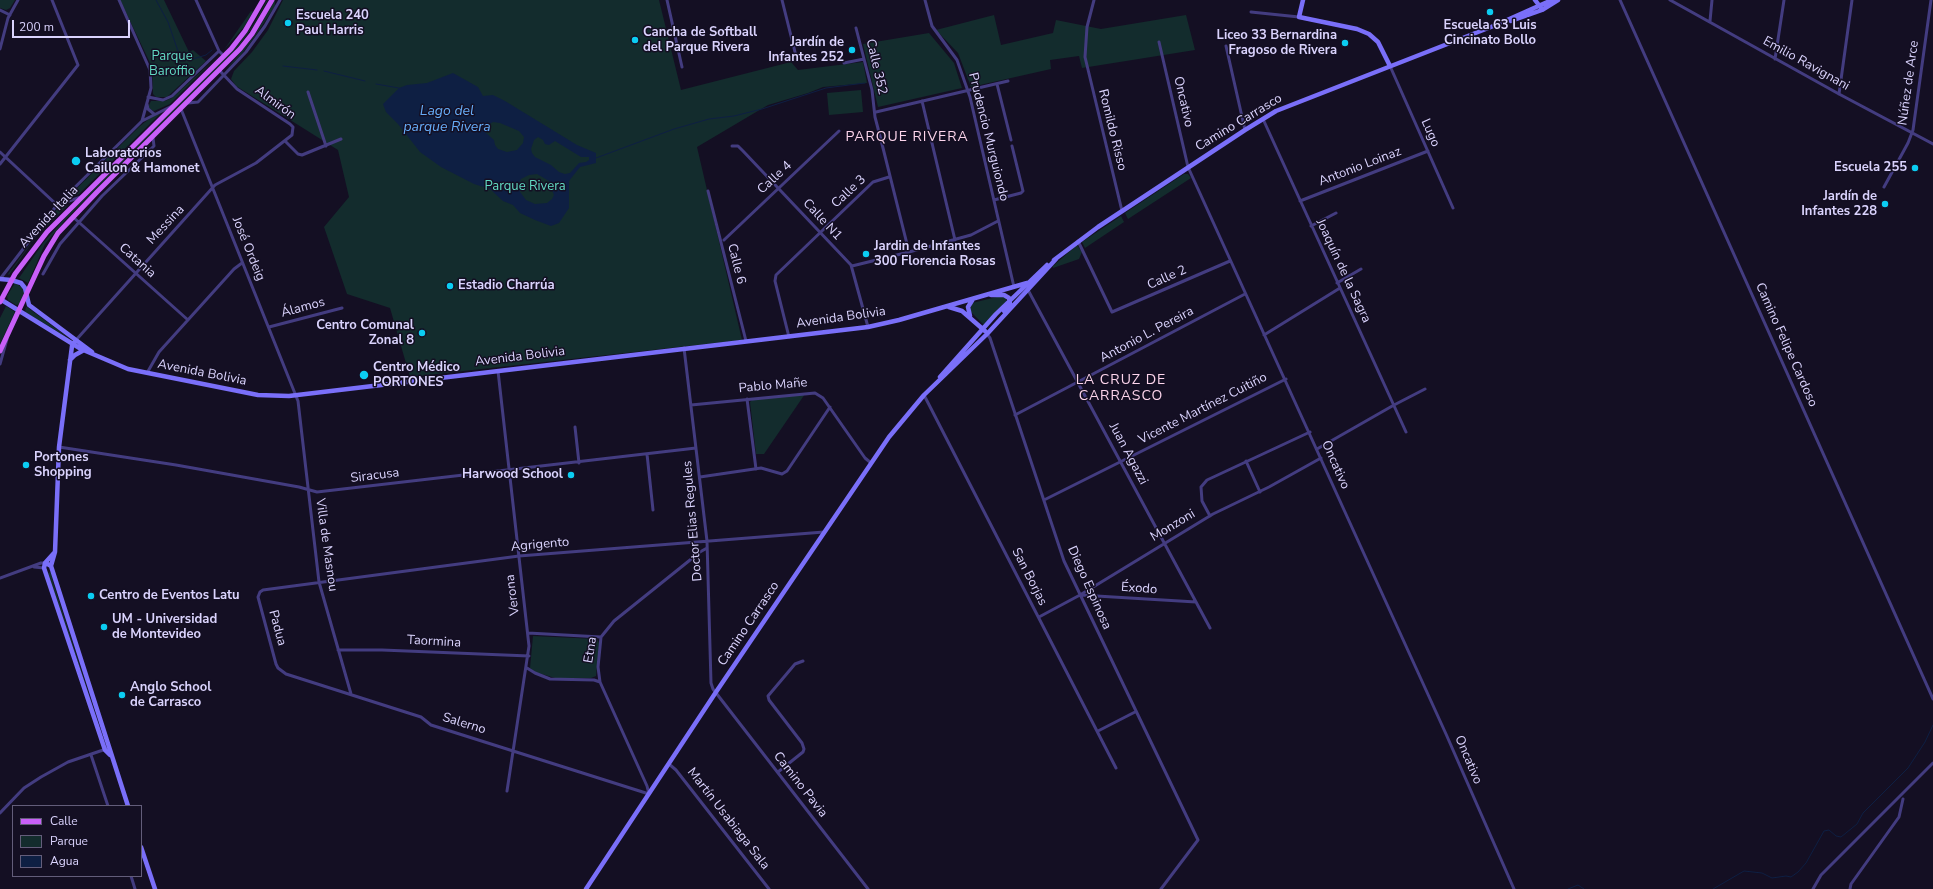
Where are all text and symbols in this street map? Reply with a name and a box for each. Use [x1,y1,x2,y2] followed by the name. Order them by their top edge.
[1485,7,1495,17] marker: Escuela 63 Luis Cincinato Bollo
[296,8,369,39] place label: Escuela 240 Paul Harris
[14,12,132,38] scale bar
[283,18,293,28] marker: Escuela 240 Paul Harris
[1444,18,1536,49] place label: Escuela 63 Luis Cincinato Bollo
[19,19,54,35] text: 200 m
[643,25,757,56] place label: Cancha de Softball del Parque Rivera
[1217,28,1337,59] place label: Liceo 33 Bernardina Fragoso de Rivera
[1760,34,1852,94] street label: Emilio Ravignani
[630,35,640,45] marker: Cancha de Softball del Parque Rivera
[768,35,844,66] place label: Jardín de Infantes 252
[862,38,890,96] street label: Calle 352
[1340,38,1350,48] marker: Liceo 33 Bernardina Fragoso de Rivera
[1895,40,1923,126] street label: Núñez de Arce
[847,45,857,55] marker: Jardín de Infantes 252
[149,49,195,80] park label: Parque Baroffio
[964,71,1012,203] street label: Prudencio Murguiondo
[1170,75,1196,129] street label: Oncativo
[252,83,298,123] street label: Almirón
[1094,88,1130,172] street label: Romildo Risso
[1193,91,1285,155] street label: Camino Carrasco
[403,104,491,136] water label: Lago del parque Rivera
[1417,117,1443,149] street label: Lugo
[845,130,969,146] district label: PARQUE RIVERA
[1317,144,1403,190] street label: Antonio Loinaz
[85,146,199,177] place label: Laboratorios Caillon & Hamonet
[70,155,82,167] marker: Laboratorios Caillon & Hamonet
[755,158,795,198] street label: Calle 4
[1834,160,1907,176] place label: Escuela 255
[1910,163,1920,173] marker: Escuela 255
[829,172,869,212] street label: Calle 3
[484,179,566,195] park label: Parque Rivera
[16,183,82,251] street label: Avenida Italia
[1801,189,1877,220] place label: Jardín de Infantes 228
[799,196,845,244] street label: Calle N1
[1880,199,1890,209] marker: Jardín de Infantes 228
[144,202,188,248] street label: Messina
[228,215,268,283] street label: José Ordeig
[1312,217,1374,325] street label: Joaquín de la Sagra
[874,239,996,270] place label: Jardin de Infantes 300 Florencia Rosas
[115,240,159,282] street label: Catania
[723,242,749,286] street label: Calle 6
[861,249,871,259] marker: Jardin de Infantes 300 Florencia Rosas
[1145,263,1189,293] street label: Calle 2
[458,278,555,294] place label: Estadio Charrúa
[1752,280,1820,410] street label: Camino Felipe Cardoso
[445,281,455,291] marker: Estadio Charrúa
[279,295,327,321] street label: Álamos
[795,304,887,332] street label: Avenida Bolivia
[1097,304,1197,366] street label: Antonio L. Pereira
[316,318,414,349] place label: Centro Comunal Zonal 8
[417,328,427,338] marker: Centro Comunal Zonal 8
[474,344,566,370] street label: Avenida Bolivia
[156,357,248,389] street label: Avenida Bolivia
[373,360,460,391] place label: Centro Médico PORTONES
[358,369,370,381] marker: Centro Médico PORTONES
[1136,370,1270,448] street label: Vicente Martínez Cuitiño
[1076,373,1166,406] district label: LA CRUZ DE CARRASCO
[738,375,808,397] street label: Pablo Mañe
[1105,420,1151,488] street label: Juan Agazzi
[1317,438,1353,492] street label: Oncativo
[34,450,92,481] place label: Portones Shopping
[21,460,31,470] marker: Portones Shopping
[680,460,706,582] street label: Doctor Elias Regules
[350,465,400,487] street label: Siracusa
[462,467,563,483] place label: Harwood School
[566,470,576,480] marker: Harwood School
[312,497,340,593] street label: Villa de Masnou
[1148,507,1198,545] street label: Monzoni
[510,535,570,555] street label: Agrigento
[1064,544,1114,632] street label: Diego Espinosa
[1008,546,1050,608] street label: San Borjas
[503,574,523,616] street label: Verona
[715,579,783,669] street label: Camino Carrasco
[1120,580,1158,598] street label: Éxodo
[99,588,240,604] place label: Centro de Eventos Latu
[86,591,96,601] marker: Centro de Eventos Latu
[265,608,289,648] street label: Padua
[112,612,217,643] place label: UM - Universidad de Montevideo
[99,622,109,632] marker: UM - Universidad de Montevideo
[407,633,461,651] street label: Taormina
[581,636,601,664] street label: Etna
[130,680,211,711] place label: Anglo School de Carrasco
[117,690,127,700] marker: Anglo School de Carrasco
[440,710,488,738] street label: Salerno
[1451,733,1485,787] street label: Oncativo
[770,749,830,821] street label: Camino Pavia
[683,765,773,873] street label: Martín Usabiaga Sala
[12,805,142,877] legend
[50,813,78,829] text: Calle
[50,833,88,849] text: Parque
[50,853,79,869] text: Agua

